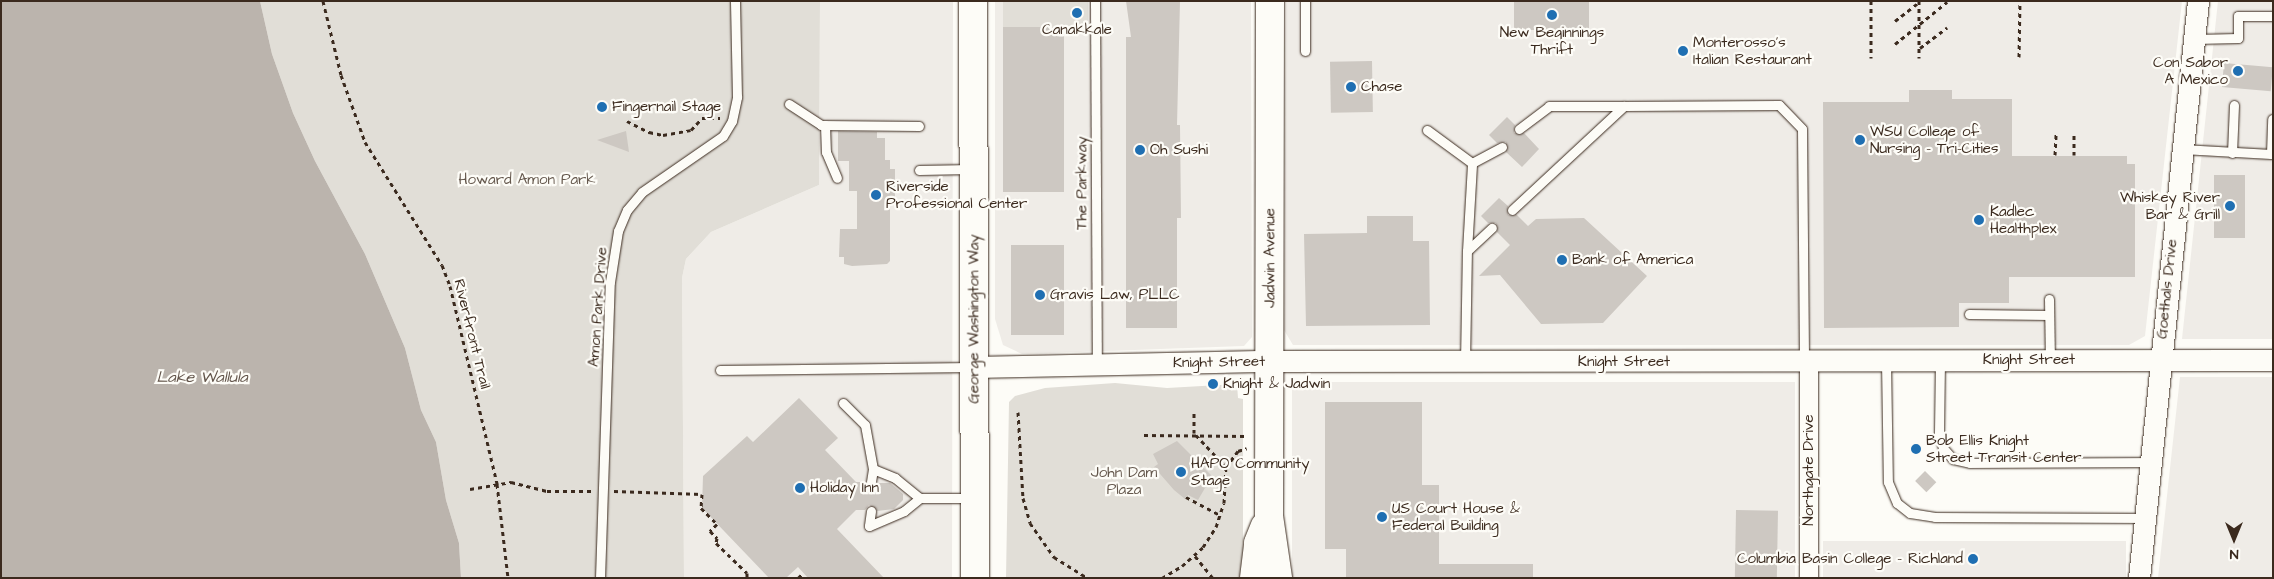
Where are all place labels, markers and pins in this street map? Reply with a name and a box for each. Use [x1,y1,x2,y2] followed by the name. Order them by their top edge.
[1071,7,1083,19] marker: Canakkale
[1546,9,1558,21] marker: New Beginnings Thrift
[1042,21,1112,39] place label: Canakkale
[1500,23,1604,58] place label: New Beginnings Thrift
[1693,33,1812,68] place label: Monterosso's Italian Restaurant
[1677,45,1689,57] marker: Monterosso's Italian Restaurant
[2153,53,2228,88] place label: Con Sabor A Mexico
[2232,65,2244,77] marker: Con Sabor A Mexico
[1361,78,1402,96] place label: Chase
[1345,81,1357,93] marker: Chase
[612,98,721,116] place label: Fingernail Stage
[596,101,608,113] marker: Fingernail Stage
[1870,122,1998,157] place label: WSU College of Nursing - Tri-Cities
[1854,134,1866,146] marker: WSU College of Nursing - Tri-Cities
[1150,141,1208,159] place label: Oh Sushi
[1134,144,1146,156] marker: Oh Sushi
[886,177,1027,212] place label: Riverside Professional Center
[2120,188,2220,223] place label: Whiskey River Bar & Grill
[870,189,882,201] marker: Riverside Professional Center
[2224,200,2236,212] marker: Whiskey River Bar & Grill
[1990,202,2057,237] place label: Kadlec Healthplex
[1972,213,1986,227] marker: Kadlec Healthplex
[1572,251,1693,269] place label: Bank of America
[1556,254,1568,266] marker: Bank of America
[1050,286,1180,304] place label: Gravis Law, PLLC
[1034,289,1046,301] marker: Gravis Law, PLLC
[1223,375,1330,393] place label: Knight & Jadwin
[1207,378,1219,390] marker: Knight & Jadwin
[1926,431,2082,466] place label: Bob Ellis Knight Street Transit Center
[1910,443,1922,455] marker: Bob Ellis Knight Street Transit Center
[1191,454,1309,489] place label: HAPO Community Stage
[1175,466,1187,478] marker: HAPO Community Stage
[810,479,879,497] place label: Holiday Inn
[794,482,806,494] marker: Holiday Inn
[1392,499,1520,534] place label: US Court House & Federal Building
[1376,511,1388,523] marker: US Court House & Federal Building
[1737,550,1963,568] place label: Columbia Basin College - Richland
[1967,553,1979,565] marker: Columbia Basin College - Richland

